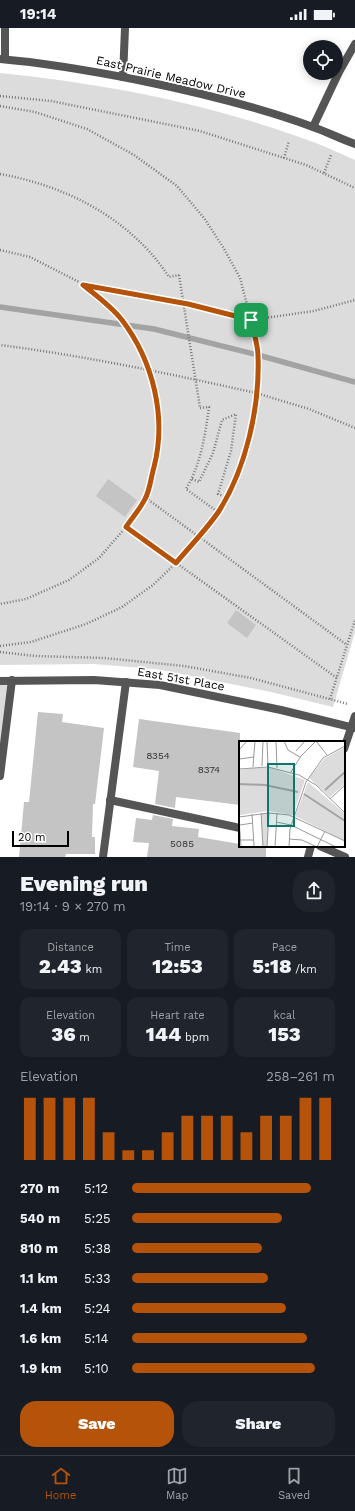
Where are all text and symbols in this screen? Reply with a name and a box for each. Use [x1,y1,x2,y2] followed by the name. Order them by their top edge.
[20,5,56,23] text: 19:14
[303,40,343,80] map controls
[303,40,343,80] button: locate
[95,53,247,101] street label: East Prairie Meadow Drive
[234,303,268,337] pin
[240,309,262,331] icon: arrive
[136,664,226,694] street label: East 51st Place
[239,741,345,847] inset map
[146,750,170,761] house number: 8354
[198,764,220,775] house number: 8374
[12,829,69,848] scale bar
[18,831,46,844] text: 20 m
[170,838,194,849] house number: 5085
[293,870,335,912] button: share
[20,871,148,896] text: Evening run
[20,899,126,914] text: 19:14 · 9 × 270 m
[47,941,94,954] text: Distance
[164,941,191,954] text: Time
[272,941,297,954] text: Pace
[39,954,82,978] text: 2.43
[152,954,203,978] text: 12:53
[252,954,292,978] text: 5:18
[82,963,102,976] text: km
[292,963,317,976] text: /km
[46,1009,95,1022] text: Elevation
[150,1009,205,1022] text: Heart rate
[274,1009,295,1022] text: kcal
[51,1022,76,1046] text: 36
[146,1022,181,1046] text: 144
[268,1022,301,1046] text: 153
[76,1031,90,1044] text: m
[181,1031,209,1044] text: bpm
[20,1069,78,1084] text: Elevation
[266,1069,335,1084] text: 258–261 m
[20,1181,59,1196] text: 270 m
[84,1181,108,1196] text: 5:12
[20,1211,60,1226] text: 540 m
[84,1211,111,1226] text: 5:25
[20,1241,58,1256] text: 810 m
[84,1241,111,1256] text: 5:38
[20,1271,58,1286] text: 1.1 km
[84,1271,111,1286] text: 5:33
[20,1301,62,1316] text: 1.4 km
[84,1301,111,1316] text: 5:24
[20,1331,61,1346] text: 1.6 km
[84,1331,108,1346] text: 5:14
[20,1361,61,1376] text: 1.9 km
[84,1361,109,1376] text: 5:10
[20,1401,174,1447] button: Save
[182,1401,335,1447] button: Share
[45,1465,76,1502] tab: Home
[166,1465,188,1502] tab: Map
[278,1465,310,1502] tab: Saved

